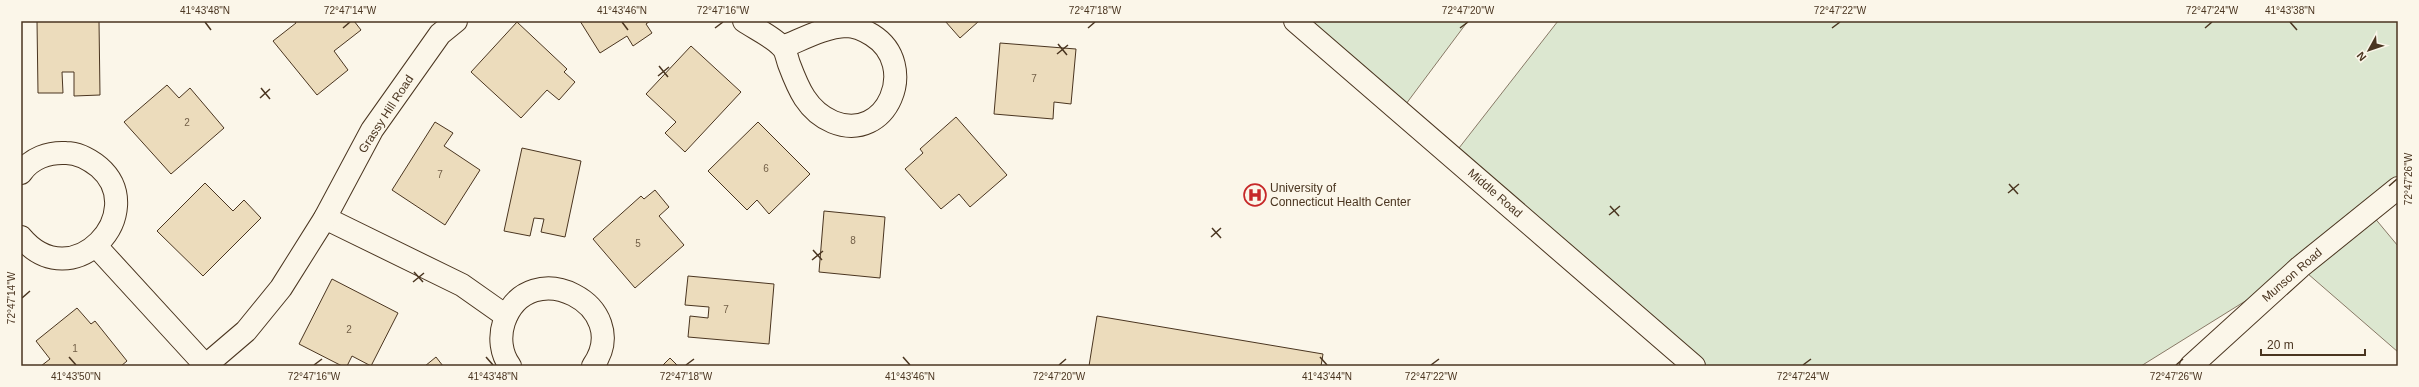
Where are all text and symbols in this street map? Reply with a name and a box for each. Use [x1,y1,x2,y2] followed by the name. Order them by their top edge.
[180,5,230,16] text: 41°43'48"N
[324,5,377,16] text: 72°47'14"W
[597,5,647,16] text: 41°43'46"N
[697,5,750,16] text: 72°47'16"W
[1069,5,1122,16] text: 72°47'18"W
[1442,5,1495,16] text: 72°47'20"W
[1814,5,1867,16] text: 72°47'22"W
[2186,5,2239,16] text: 72°47'24"W
[2265,5,2315,16] text: 41°43'38"N
[2349,30,2389,70] north arrow
[2354,49,2368,63] text: N
[356,72,416,156] street label: Grassy Hill Road
[1031,73,1037,84] house number: 7
[184,117,190,128] house number: 2
[2403,152,2414,205] text: 72°47'26"W
[763,163,769,174] house number: 6
[1465,166,1525,220] street label: Middle Road
[437,169,443,180] house number: 7
[1270,181,1411,209] place label: University of Connecticut Health Center
[1242,182,1268,208] hospital icon: University of Connecticut Health Center
[850,235,856,246] house number: 8
[635,238,641,249] house number: 5
[2259,245,2325,305] street label: Munson Road
[6,271,17,324] text: 72°47'14"W
[723,304,729,315] house number: 7
[346,324,352,335] house number: 2
[2261,331,2365,357] scale bar
[2267,338,2294,352] text: 20 m
[72,343,78,354] house number: 1
[51,371,101,382] text: 41°43'50"N
[288,371,341,382] text: 72°47'16"W
[468,371,518,382] text: 41°43'48"N
[660,371,713,382] text: 72°47'18"W
[885,371,935,382] text: 41°43'46"N
[1033,371,1086,382] text: 72°47'20"W
[1302,371,1352,382] text: 41°43'44"N
[1405,371,1458,382] text: 72°47'22"W
[1777,371,1830,382] text: 72°47'24"W
[2150,371,2203,382] text: 72°47'26"W

